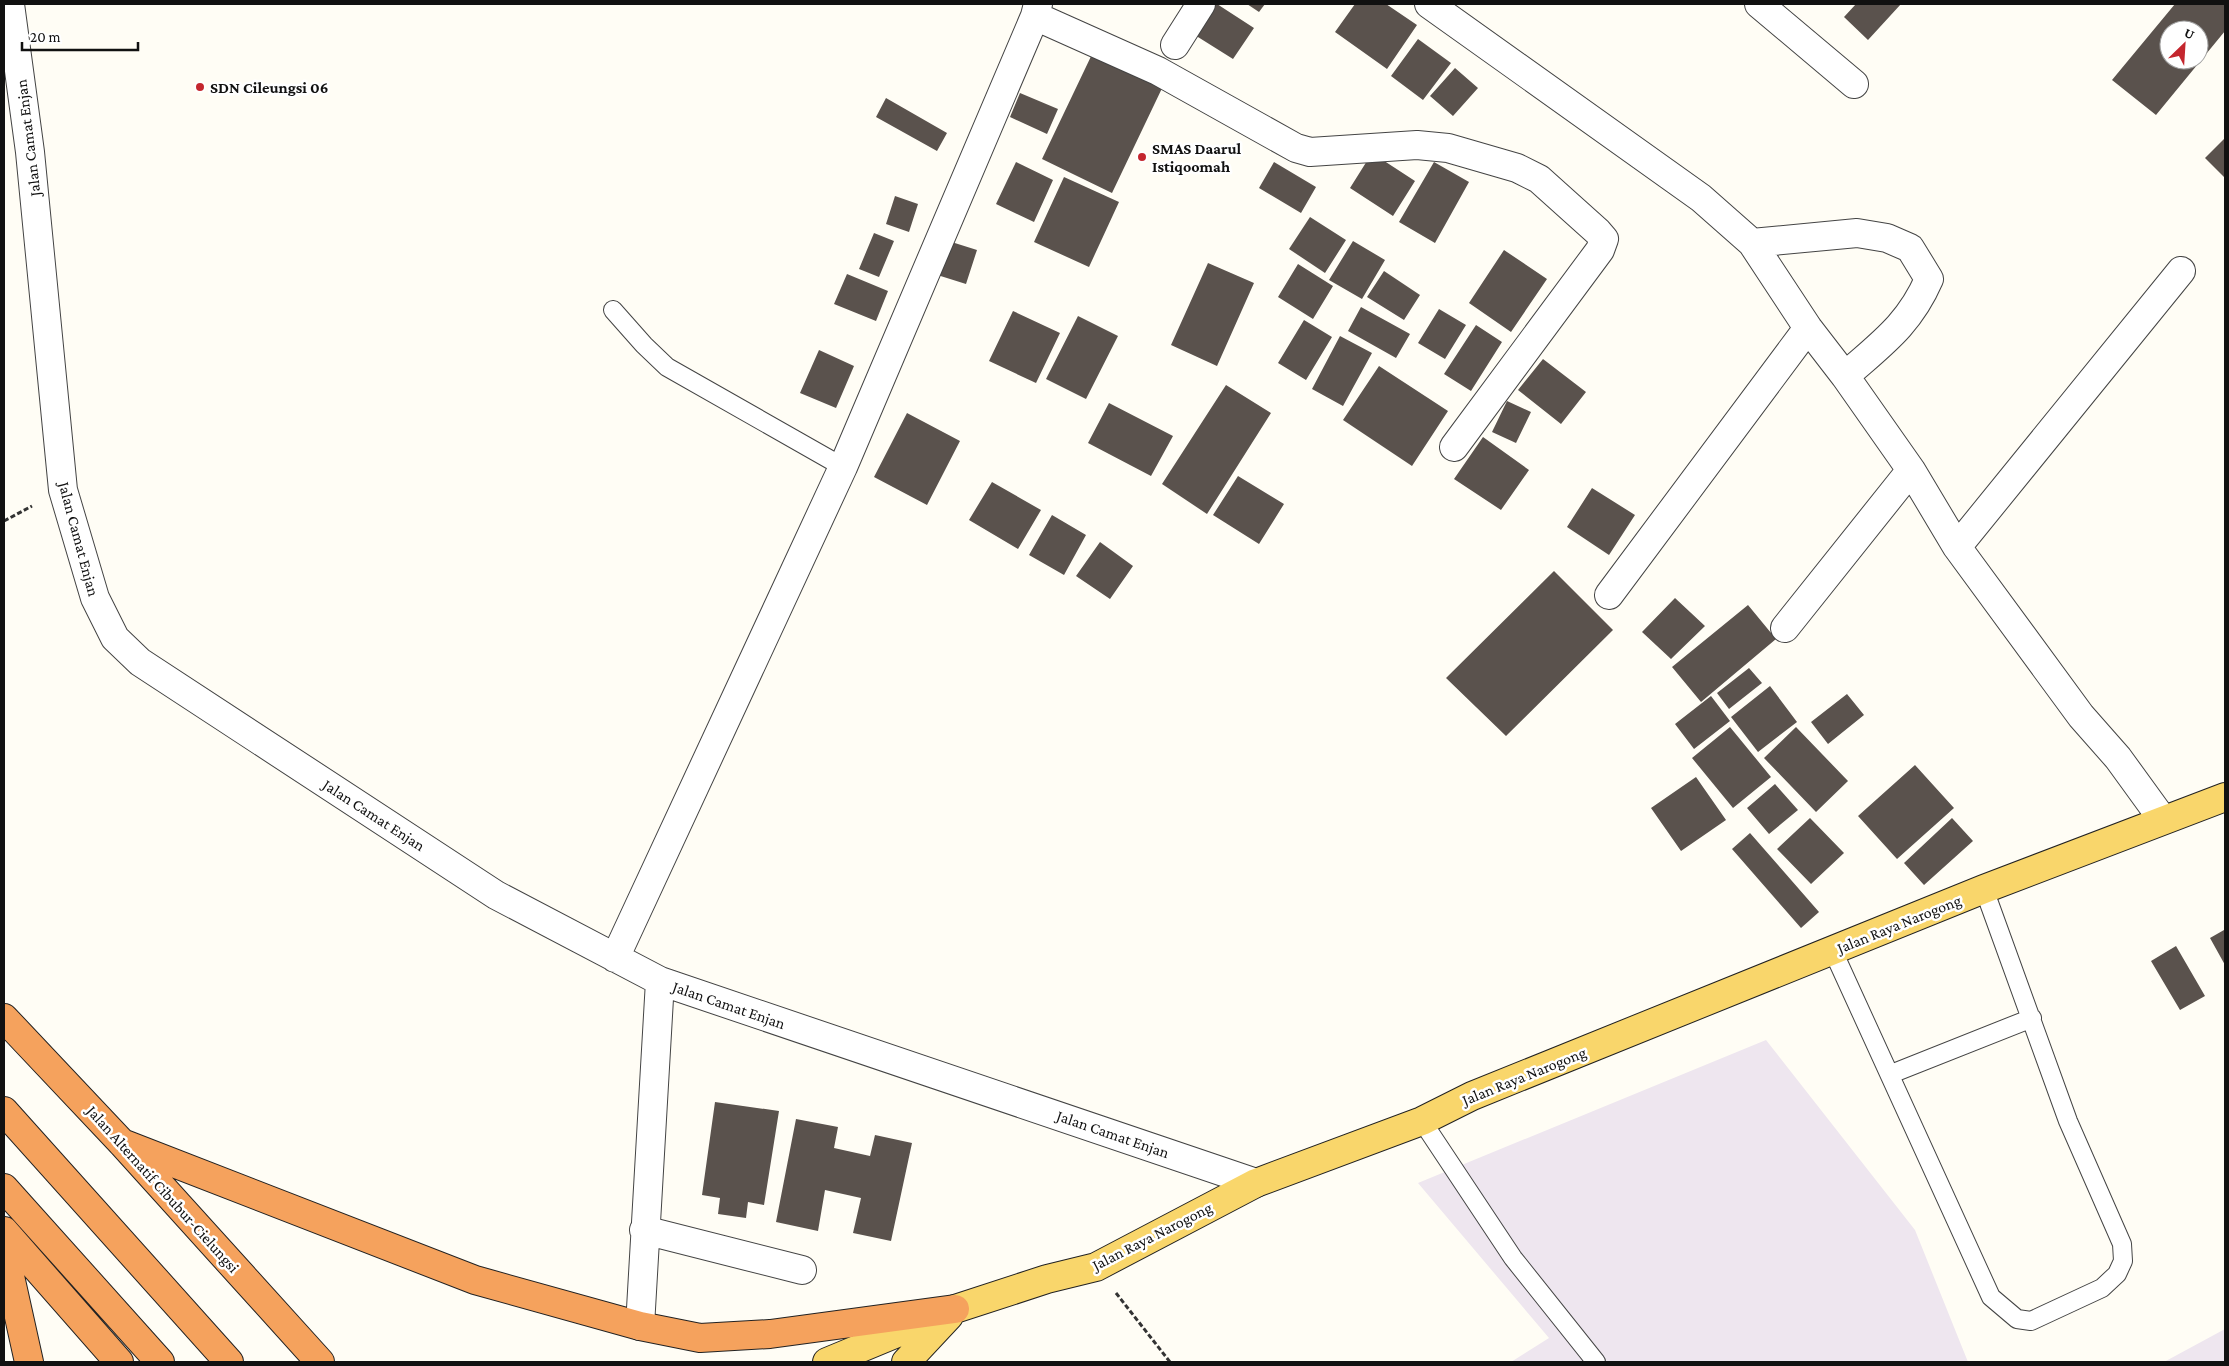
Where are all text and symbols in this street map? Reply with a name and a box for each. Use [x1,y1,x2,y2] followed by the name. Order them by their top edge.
[22,20,139,52] scale bar
[2159,20,2209,70] north arrow
[2182,24,2198,43] text: U
[30,29,61,45] text: 20 m
[12,78,45,200] street label: Jalan Camat Enjan
[210,79,328,96] place label: SDN Cileungsi 06
[194,81,206,93] marker: SDN Cileungsi 06
[1152,140,1242,175] place label: SMAS Daarul Istiqoomah
[1136,151,1148,163] marker: SMAS Daarul Istiqoomah
[54,478,103,599] street label: Jalan Camat Enjan
[318,775,428,855] street label: Jalan Camat Enjan
[1833,891,1964,958] street label: Jalan Raya Narogong
[668,977,788,1033] street label: Jalan Camat Enjan
[1458,1043,1589,1110] street label: Jalan Raya Narogong
[82,1101,242,1277] street label: Jalan Alternatif Cibubur-Cielungsi
[1052,1106,1172,1162] street label: Jalan Camat Enjan
[1087,1198,1215,1275] street label: Jalan Raya Narogong

